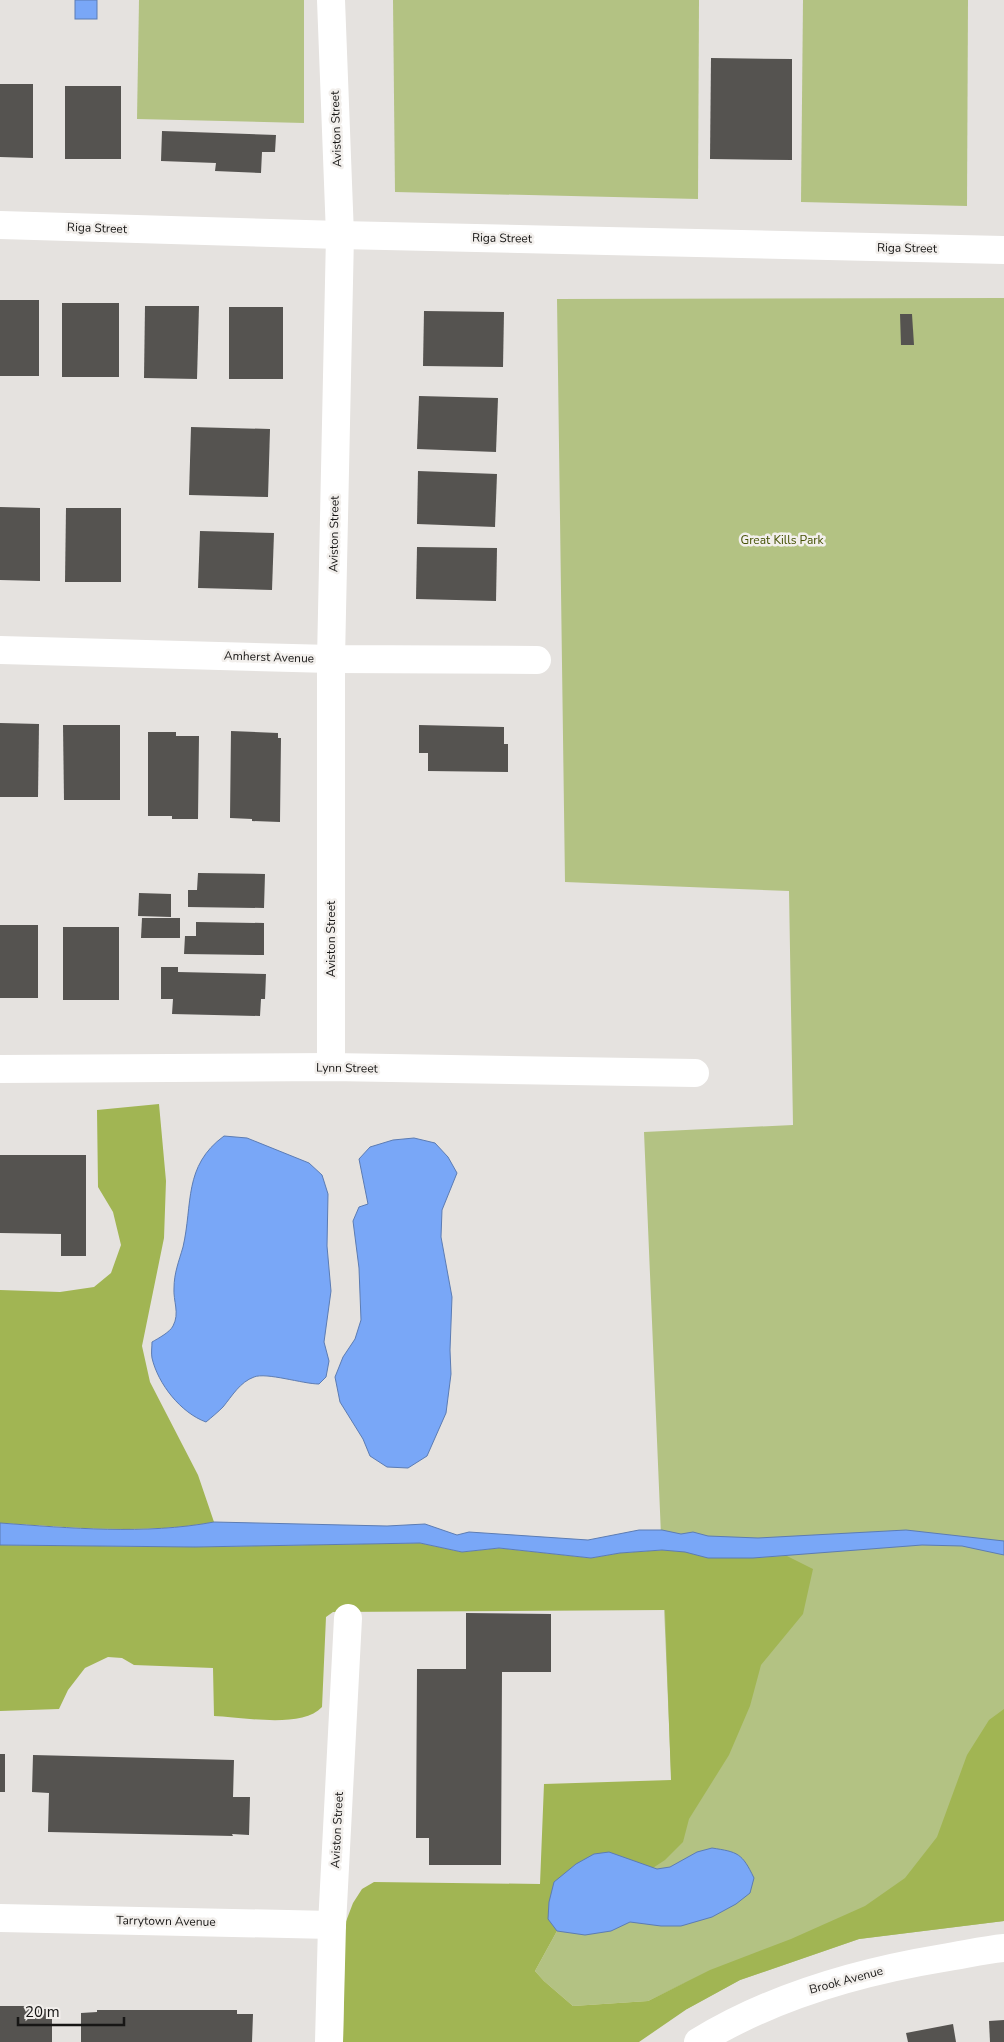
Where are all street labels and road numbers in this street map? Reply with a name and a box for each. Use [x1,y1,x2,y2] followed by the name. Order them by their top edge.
[327,90,345,168] street label: Aviston Street
[67,219,128,237] street label: Riga Street
[472,229,533,247] street label: Riga Street
[877,239,938,257] street label: Riga Street
[325,495,343,572] street label: Aviston Street
[224,647,314,667] street label: Amherst Avenue
[323,900,339,977] street label: Aviston Street
[316,1059,379,1077] street label: Lynn Street
[327,1791,347,1869] street label: Aviston Street
[116,1912,216,1930] street label: Tarrytown Avenue
[807,1962,885,1998] street label: Brook Avenue

